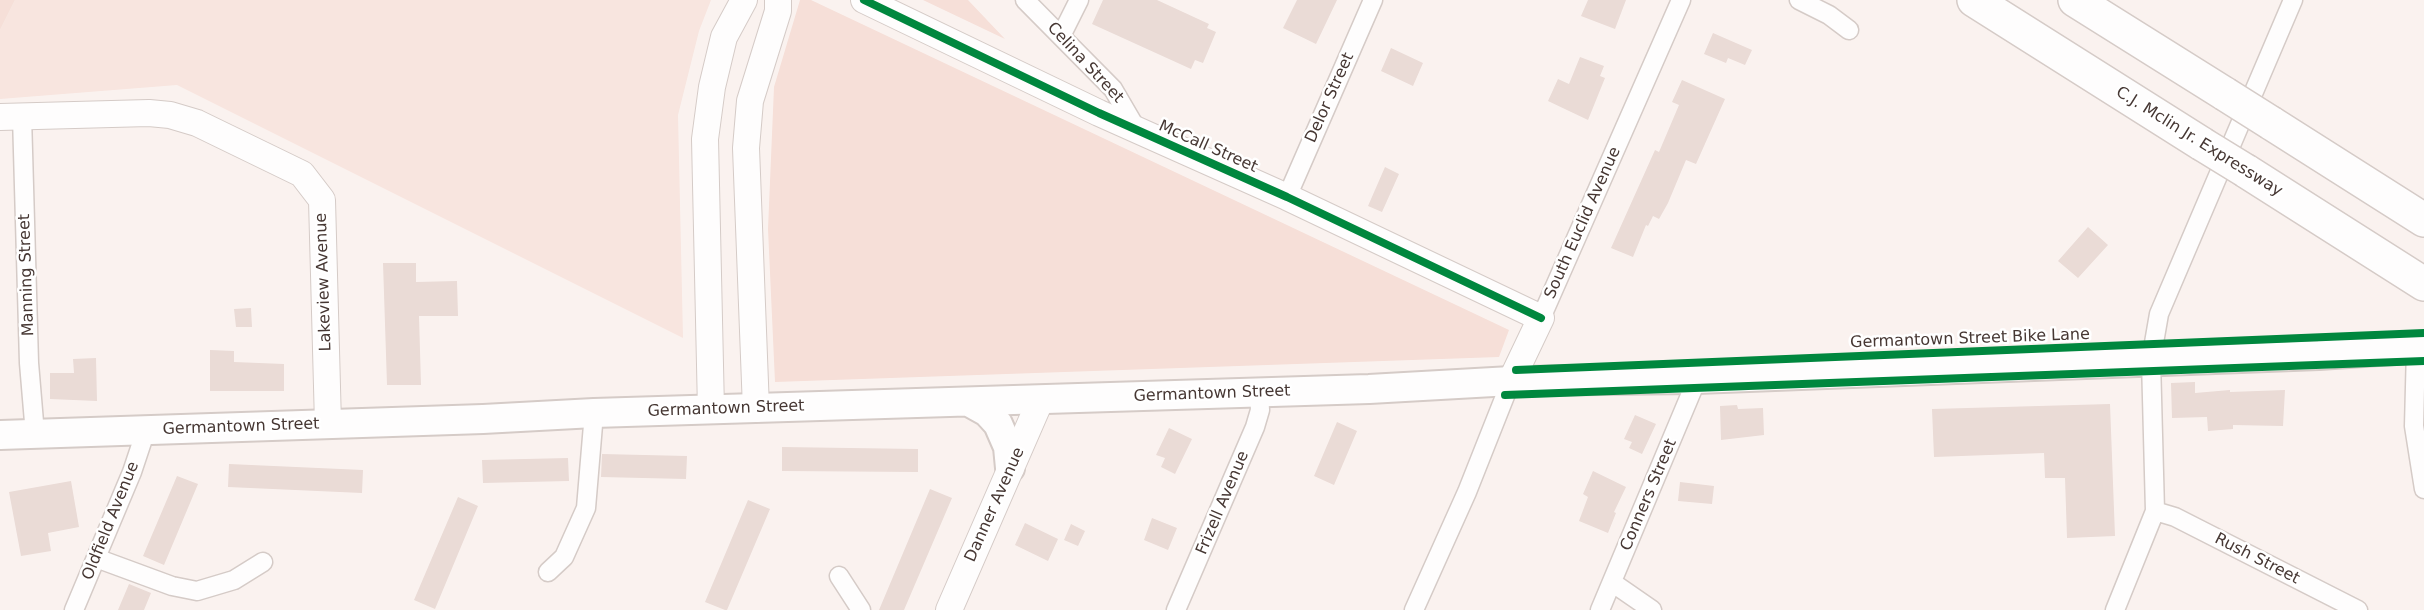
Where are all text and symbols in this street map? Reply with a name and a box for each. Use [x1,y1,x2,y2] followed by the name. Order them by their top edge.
[1043,19,1127,107] street label: Celina Street
[1302,50,1358,146] street label: Delor Street
[2112,83,2286,201] street label: C.J. Mclin Jr. Expressway
[1156,117,1260,177] street label: McCall Street
[1541,144,1625,302] street label: South Euclid Avenue
[312,212,336,352] street label: Lakeview Avenue
[15,214,39,336] street label: Manning Street
[1850,325,2090,353] street label: Germantown Street Bike Lane
[1133,382,1291,406] street label: Germantown Street
[647,397,805,421] street label: Germantown Street
[162,415,320,439] street label: Germantown Street
[1617,436,1681,554] street label: Conners Street
[961,445,1029,565] street label: Danner Avenue
[1193,448,1253,558] street label: Frizell Avenue
[78,459,144,583] street label: Oldfield Avenue
[2211,529,2303,589] street label: Rush Street

